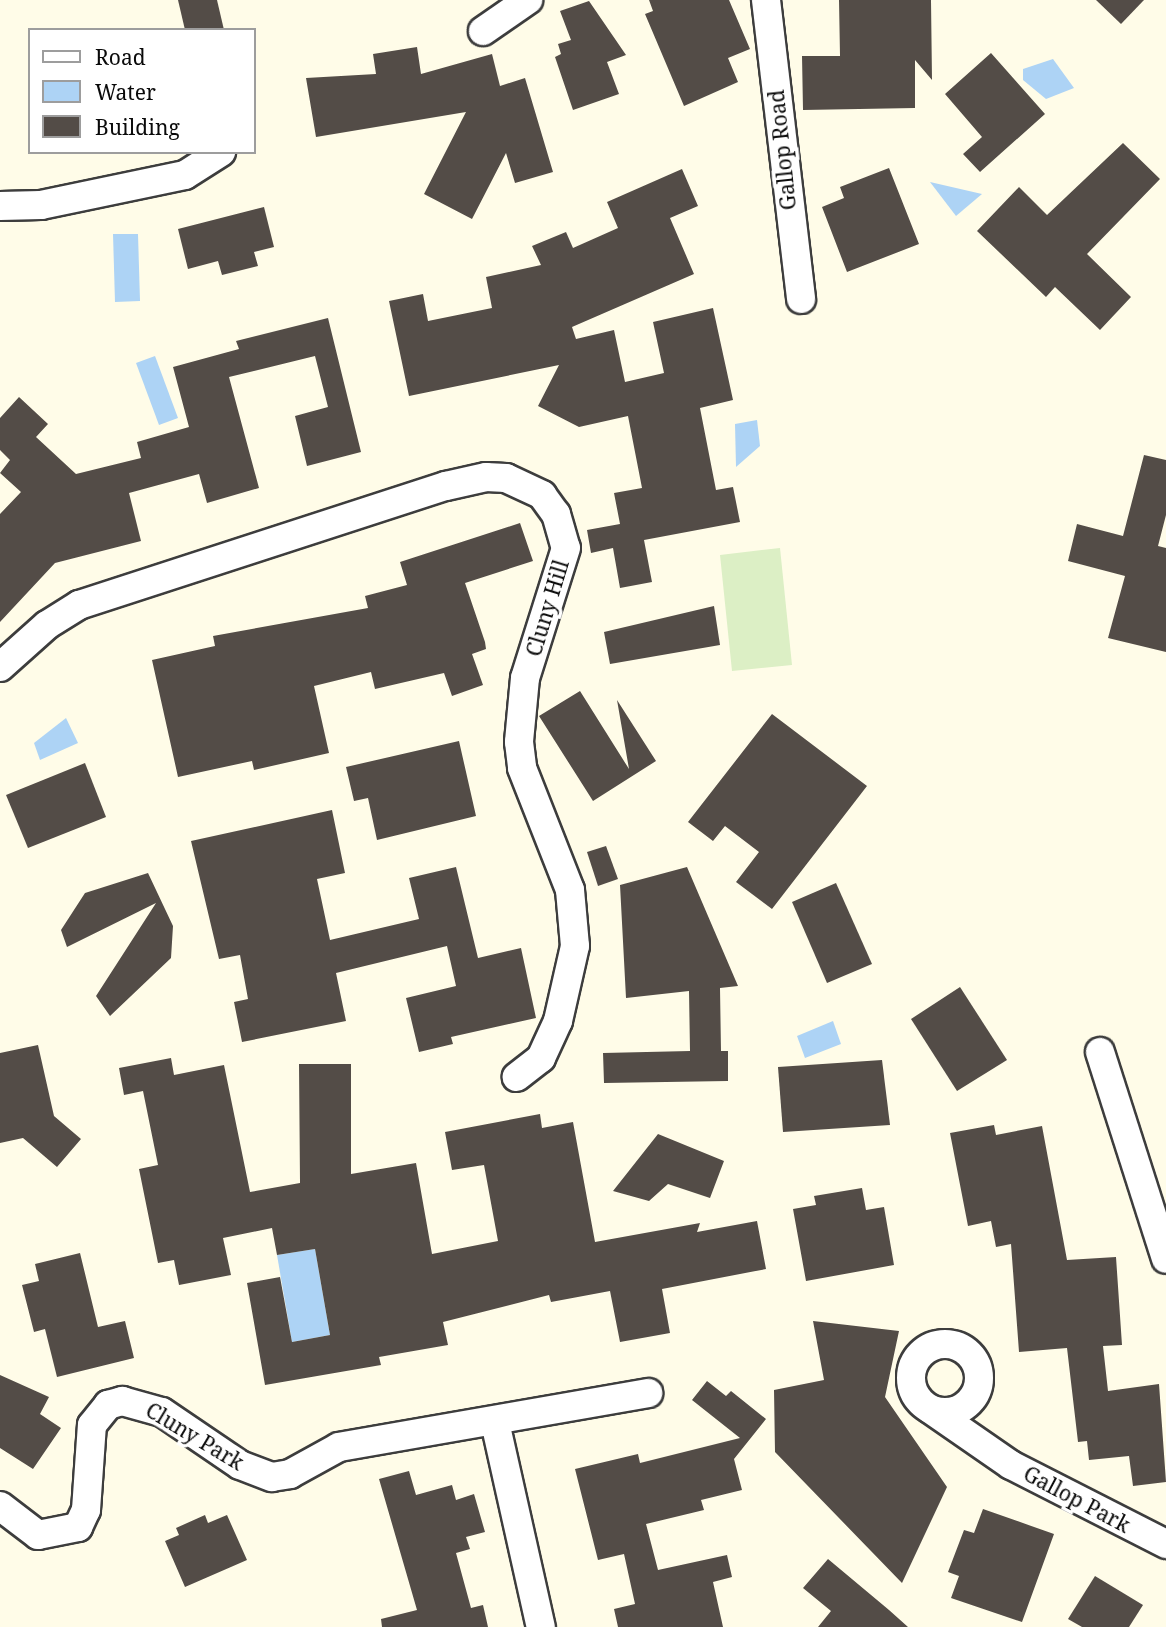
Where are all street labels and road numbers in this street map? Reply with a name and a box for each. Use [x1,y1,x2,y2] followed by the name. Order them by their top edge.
[763,89,801,211] street label: Gallop Road
[520,557,574,659] street label: Cluny Hill
[141,1397,249,1475] street label: Cluny Park
[1019,1460,1135,1538] street label: Gallop Park

